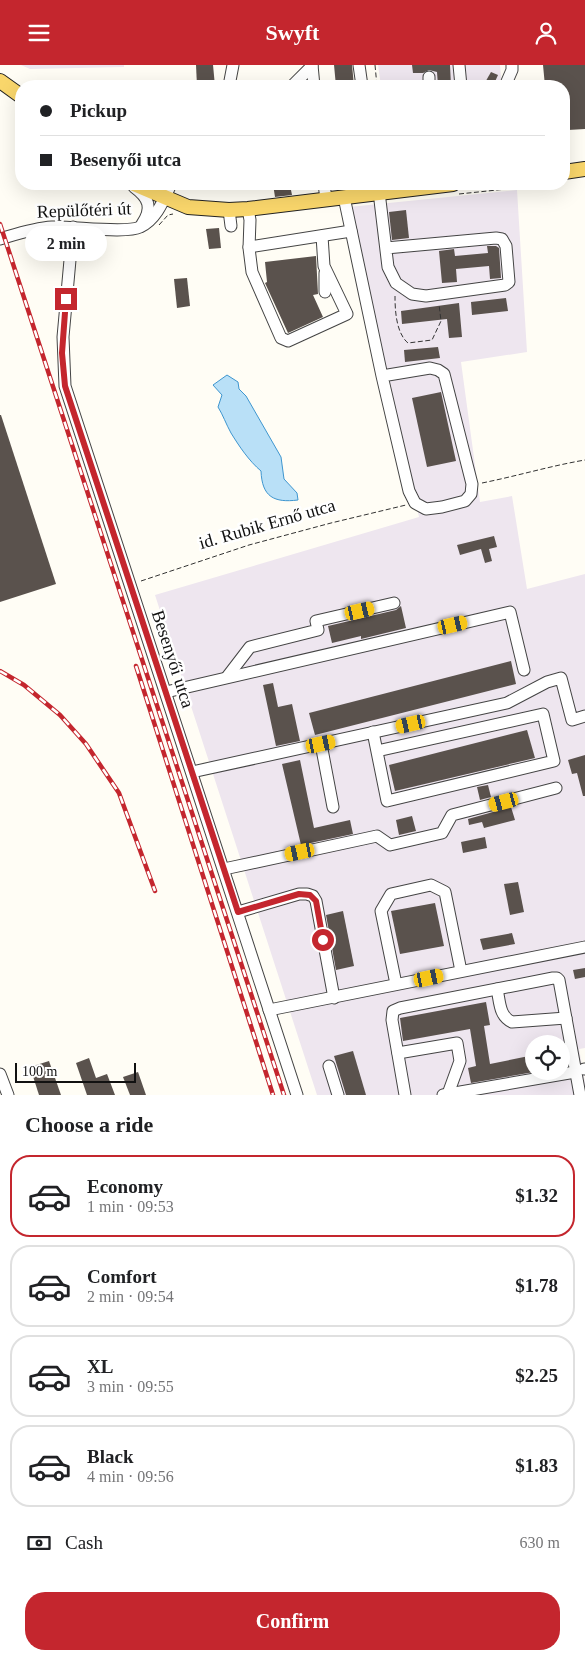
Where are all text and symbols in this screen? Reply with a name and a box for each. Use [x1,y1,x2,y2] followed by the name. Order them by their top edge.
[25,19,53,47] icon: menu
[532,19,560,47] icon: person
[266,20,319,45] text: Swyft
[70,100,127,121] text: Pickup
[70,149,181,170] text: Besenyői utca
[36,198,132,222] street label: Repülőtéri út
[25,227,107,261] callout: 2 min
[47,235,85,252] text: 2 min
[55,288,77,310] route end
[196,495,338,553] street label: id. Rubik Ernő utca
[343,600,376,622] car
[148,608,198,710] street label: Besenyői utca
[436,614,469,636] car
[394,713,427,735] car
[304,734,337,754] car
[487,791,520,813] car
[283,842,316,862] car
[312,929,334,951] route start
[412,968,445,988] car
[525,1035,570,1080] map controls
[525,1035,570,1080] button: locate
[15,1060,136,1083] scale bar
[22,1064,57,1079] text: 100 m
[25,1112,153,1137] text: Choose a ride
[27,1174,72,1219] icon: car
[87,1176,163,1197] text: Economy
[515,1185,558,1206] text: $1.32
[87,1198,174,1215] text: 1 min · 09:53
[27,1264,72,1309] icon: car
[87,1266,157,1287] text: Comfort
[515,1275,558,1296] text: $1.78
[87,1288,174,1305] text: 2 min · 09:54
[27,1354,72,1399] icon: car
[87,1356,113,1377] text: XL
[515,1365,558,1386] text: $2.25
[87,1378,174,1395] text: 3 min · 09:55
[27,1444,72,1489] icon: car
[87,1446,133,1467] text: Black
[515,1455,558,1476] text: $1.83
[87,1468,174,1485] text: 4 min · 09:56
[25,1529,53,1557] icon: cash
[65,1532,103,1553] text: Cash
[520,1534,560,1551] text: 630 m
[25,1592,560,1650] button: Confirm

